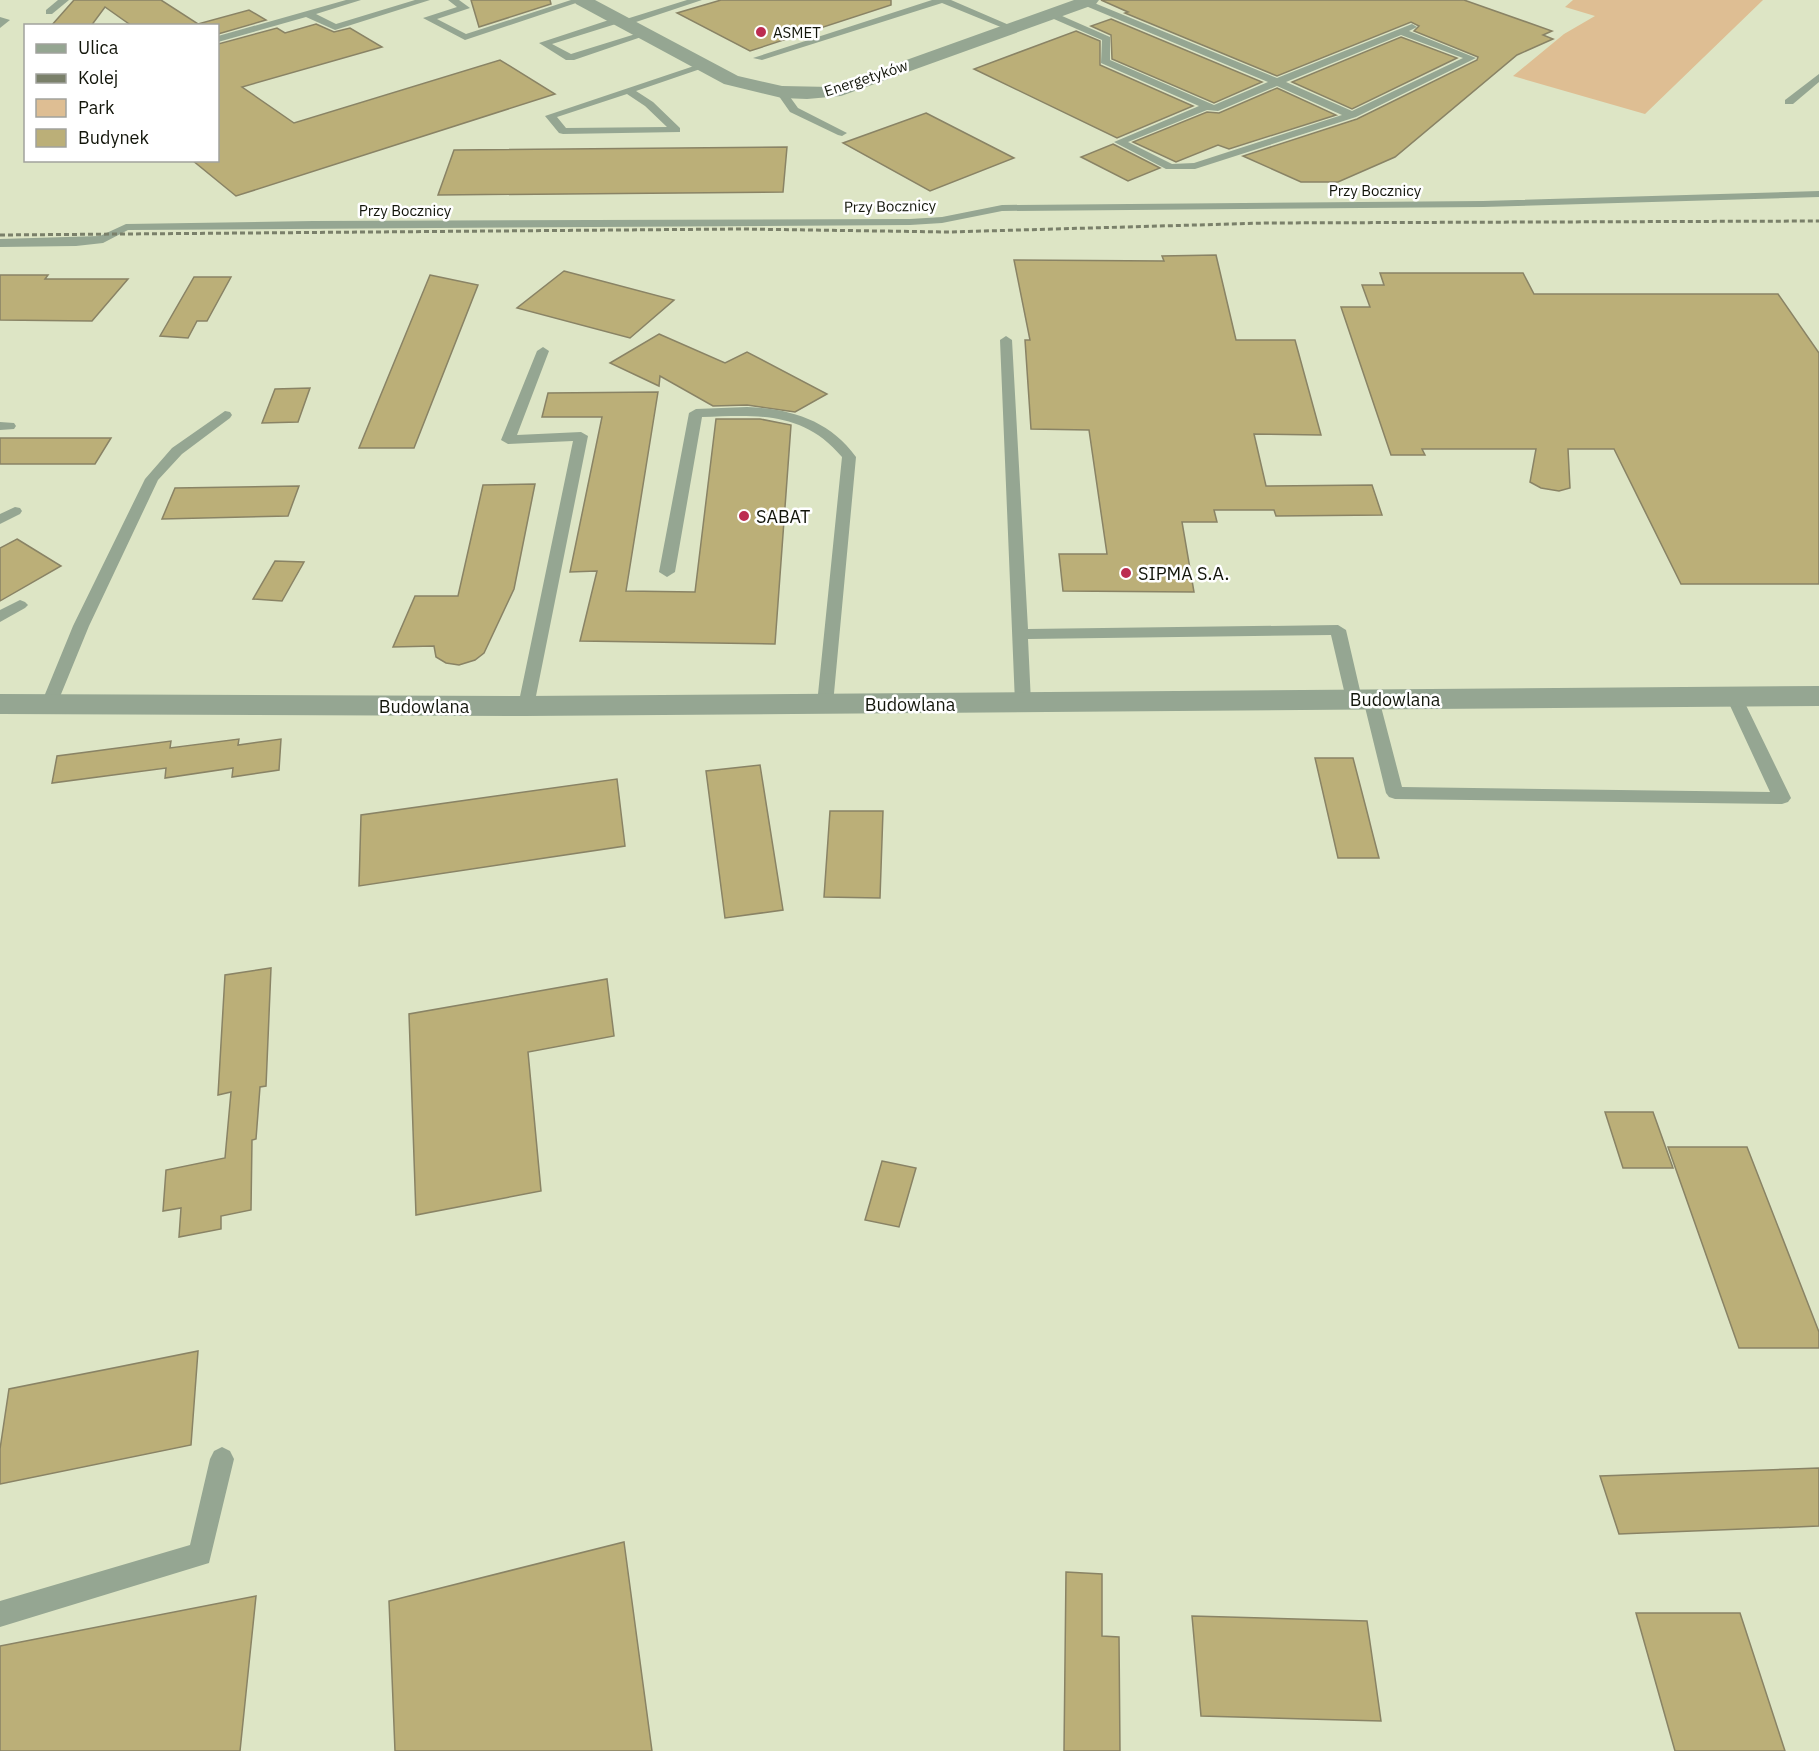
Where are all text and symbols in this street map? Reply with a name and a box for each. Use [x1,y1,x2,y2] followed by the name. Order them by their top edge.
[773,23,821,42] place label: ASMET
[24,24,219,162] legend
[754,25,768,39] marker: ASMET
[78,36,119,59] text: Ulica
[822,55,911,100] street label: Energetyków
[78,66,118,89] text: Kolej
[78,96,115,119] text: Park
[78,126,150,149] text: Budynek
[1329,181,1422,200] street label: Przy Bocznicy
[844,196,937,216] street label: Przy Bocznicy
[359,201,452,220] street label: Przy Bocznicy
[756,505,810,528] place label: SABAT
[737,509,751,523] marker: SABAT
[1138,562,1229,585] place label: SIPMA S.A.
[1119,566,1133,580] marker: SIPMA S.A.
[1350,688,1441,711] street label: Budowlana
[865,693,956,716] street label: Budowlana
[379,695,470,718] street label: Budowlana

